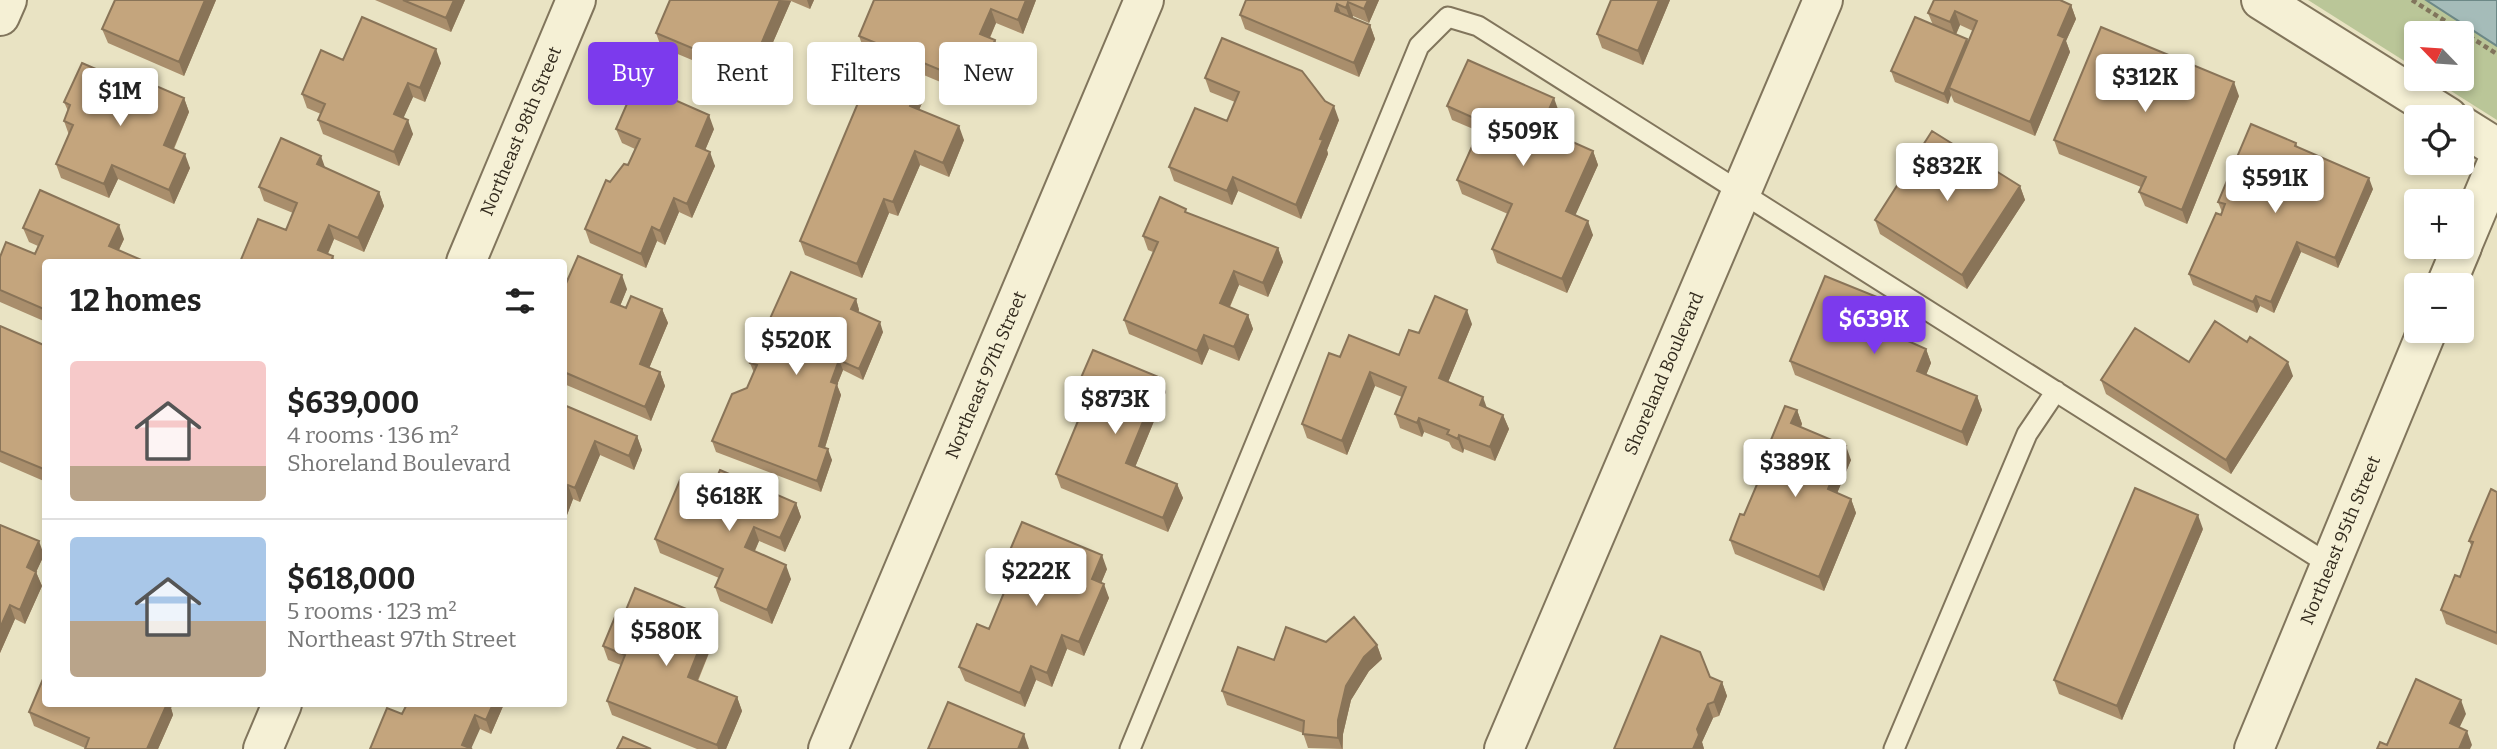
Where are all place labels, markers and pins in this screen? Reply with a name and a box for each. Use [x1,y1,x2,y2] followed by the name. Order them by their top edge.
[2096,54,2194,114] pin: $312K
[86,68,154,128] pin: $1M
[1474,108,1572,168] pin: $509K
[1898,144,1996,203] pin: $832K
[2226,156,2324,215] pin: $591K
[1825,296,1923,356] pin: $639K
[747,318,845,377] pin: $520K
[1066,376,1164,436] pin: $873K
[1746,440,1844,499] pin: $389K
[680,474,778,533] pin: $618K
[987,548,1085,608] pin: $222K
[617,608,715,668] pin: $580K

